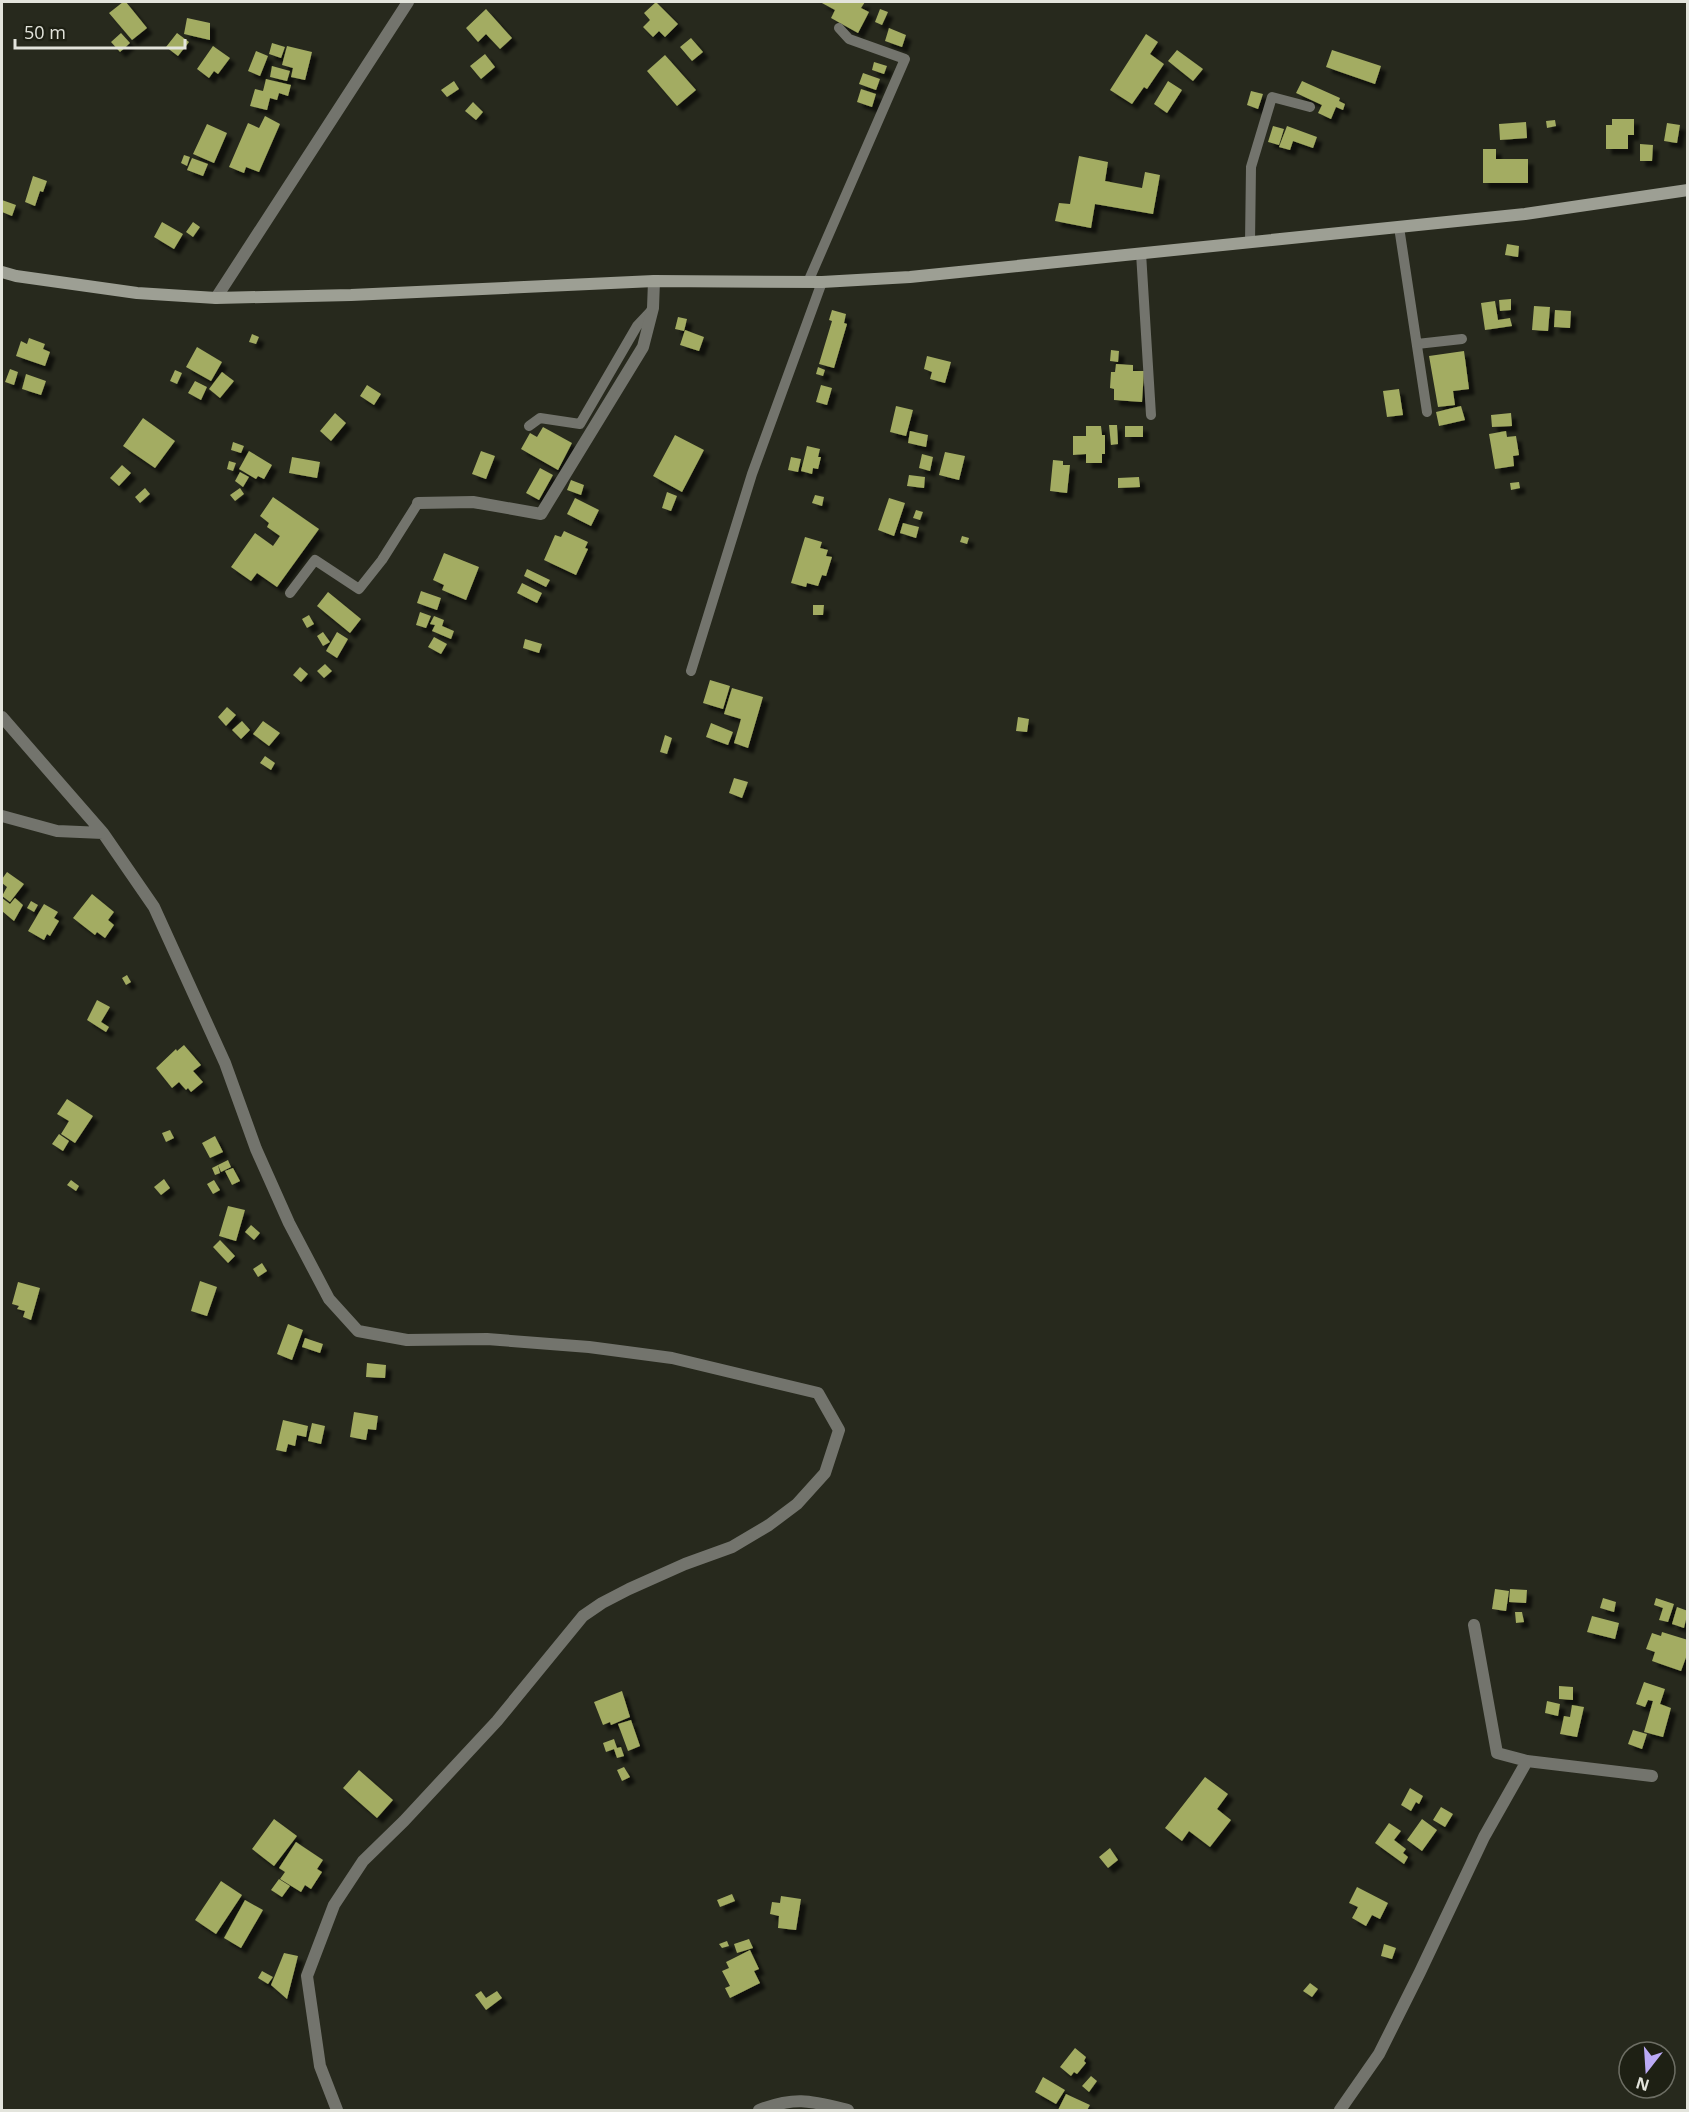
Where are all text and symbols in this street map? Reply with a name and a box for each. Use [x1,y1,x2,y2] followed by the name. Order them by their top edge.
[15,12,184,50] scale bar
[24,20,66,44] text: 50 m
[1617,2040,1677,2100] north arrow
[1633,2072,1652,2097] text: N

